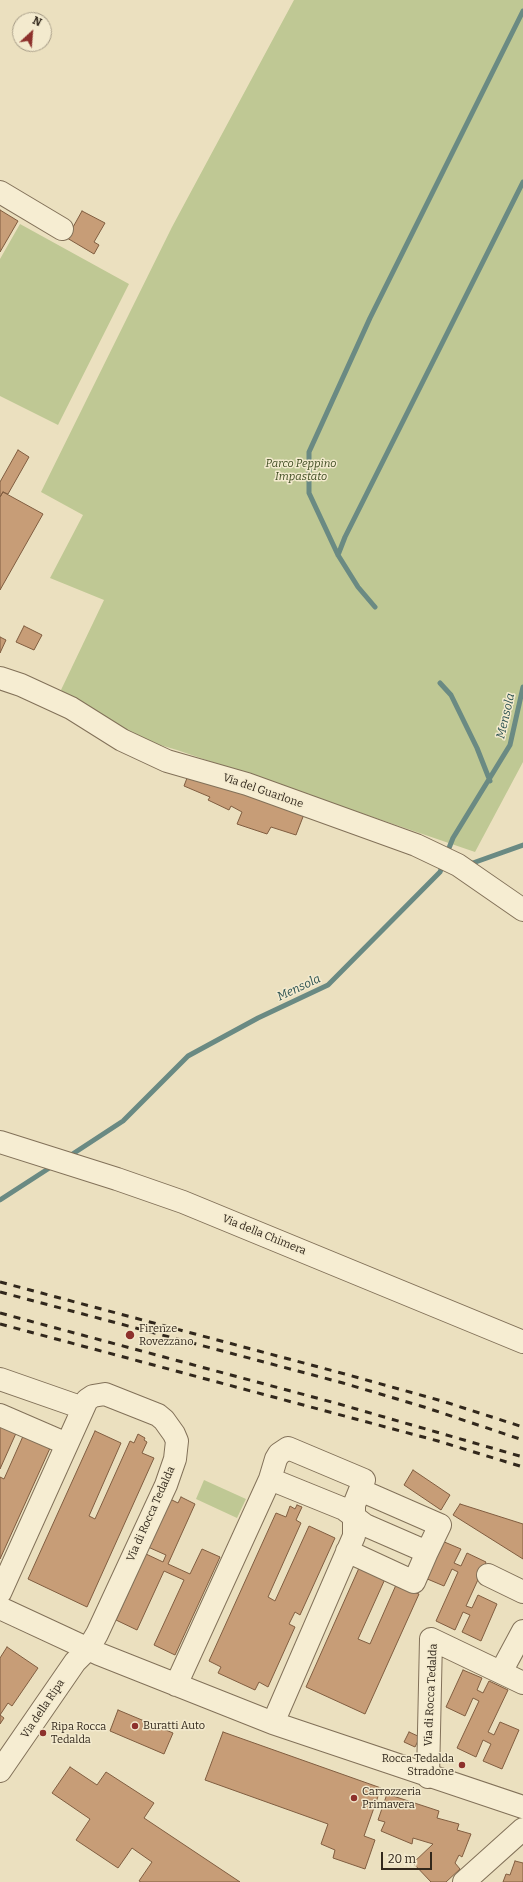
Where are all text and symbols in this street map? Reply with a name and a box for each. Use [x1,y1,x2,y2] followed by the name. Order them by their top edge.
[12,12,52,52] north arrow
[30,14,44,29] text: N
[266,457,336,483] park label: Parco Peppino Impastato
[494,692,518,740] water label: Mensola
[221,771,305,811] street label: Via del Guarlone
[275,972,323,1004] water label: Mensola
[220,1212,308,1258] street label: Via della Chimera
[139,1322,194,1348] place label: Firenze Rovezzano
[124,1329,136,1341] marker: Firenze Rovezzano
[124,1464,178,1564] street label: Via di Rocca Tedalda
[422,1643,440,1747] street label: Via di Rocca Tedalda
[18,1677,68,1741] street label: Via della Ripa
[143,1719,205,1733] place label: Buratti Auto
[51,1720,106,1746] place label: Ripa Rocca Tedalda
[130,1721,140,1731] marker: Buratti Auto
[38,1728,48,1738] marker: Ripa Rocca Tedalda
[382,1752,454,1778] place label: Rocca Tedalda Stradone
[457,1760,467,1770] marker: Rocca Tedalda Stradone
[362,1785,421,1811] place label: Carrozzeria Primavera
[349,1793,359,1803] marker: Carrozzeria Primavera
[383,1844,434,1870] scale bar
[388,1852,416,1866] text: 20 m

